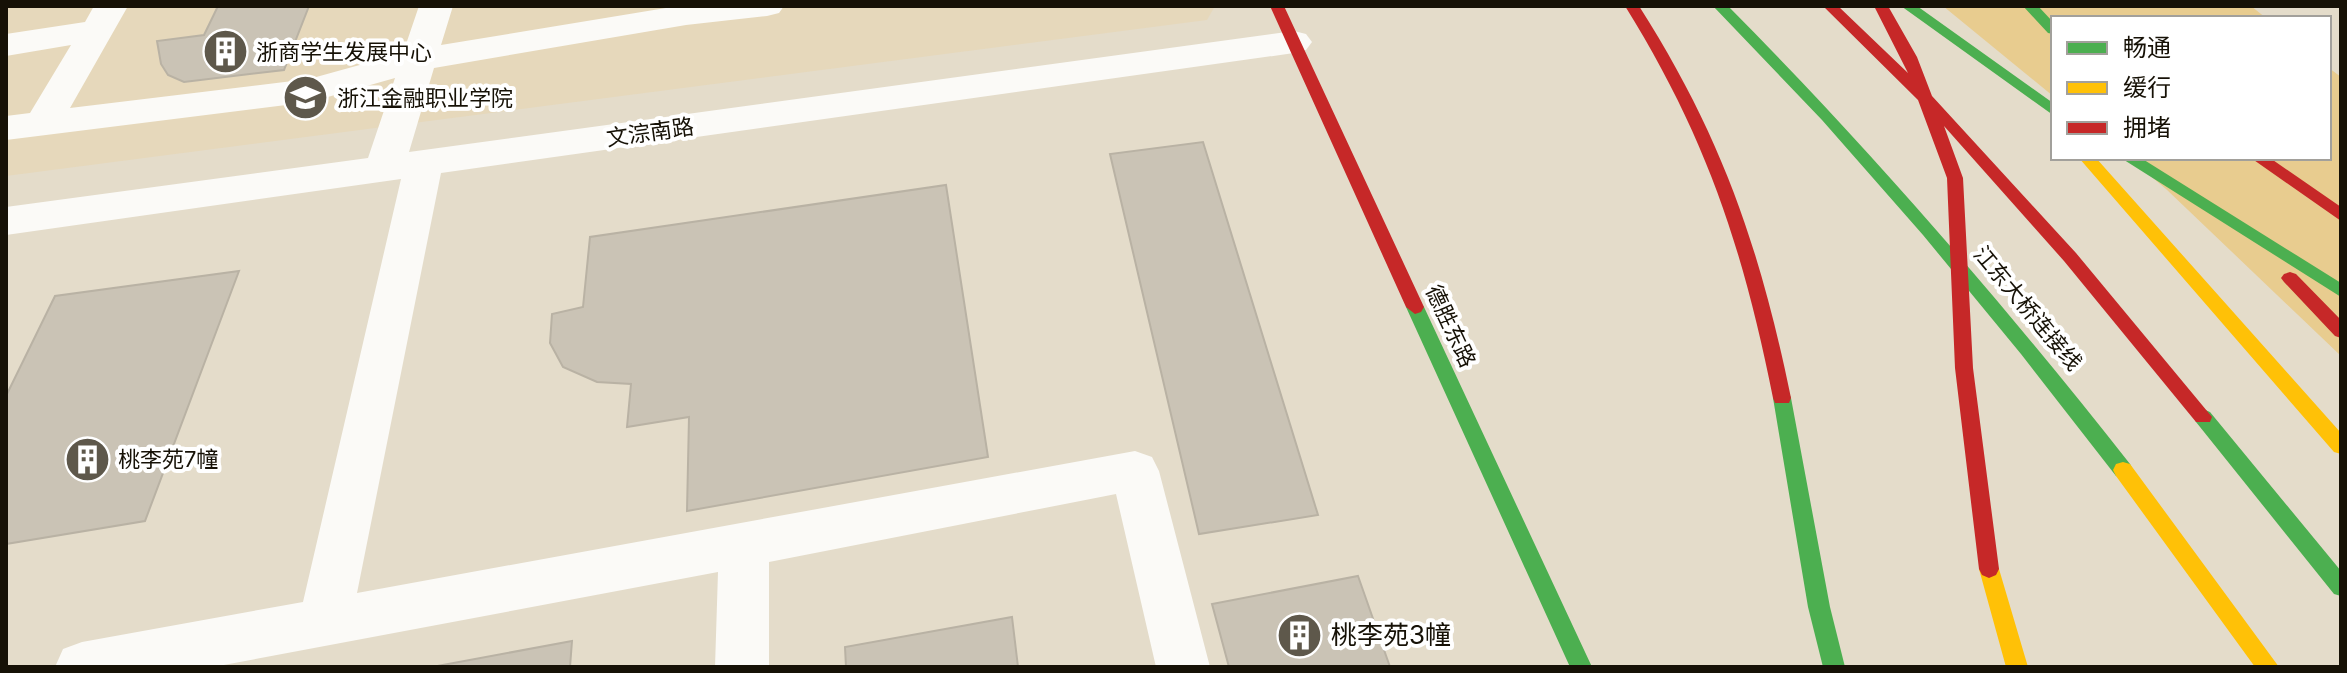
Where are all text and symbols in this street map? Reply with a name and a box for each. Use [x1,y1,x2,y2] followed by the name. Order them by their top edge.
[2051,16,2331,160] legend
[201,28,249,76] building icon: 浙商学生发展中心
[2123,33,2171,62] text: 畅通
[256,39,432,65] place label: 浙商学生发展中心
[2123,73,2171,102] text: 缓行
[282,74,330,122] school or university icon: 浙江金融职业学院
[337,85,513,111] place label: 浙江金融职业学院
[605,113,695,151] street label: 文淙南路
[2123,113,2171,142] text: 拥堵
[1969,241,2087,375] street label: 江东大桥连接线
[1421,281,1481,371] street label: 德胜东路
[63,435,111,483] building icon: 桃李苑7幢
[118,446,218,472] place label: 桃李苑7幢
[1276,611,1324,659] building icon: 桃李苑3幢
[1331,619,1451,650] place label: 桃李苑3幢

